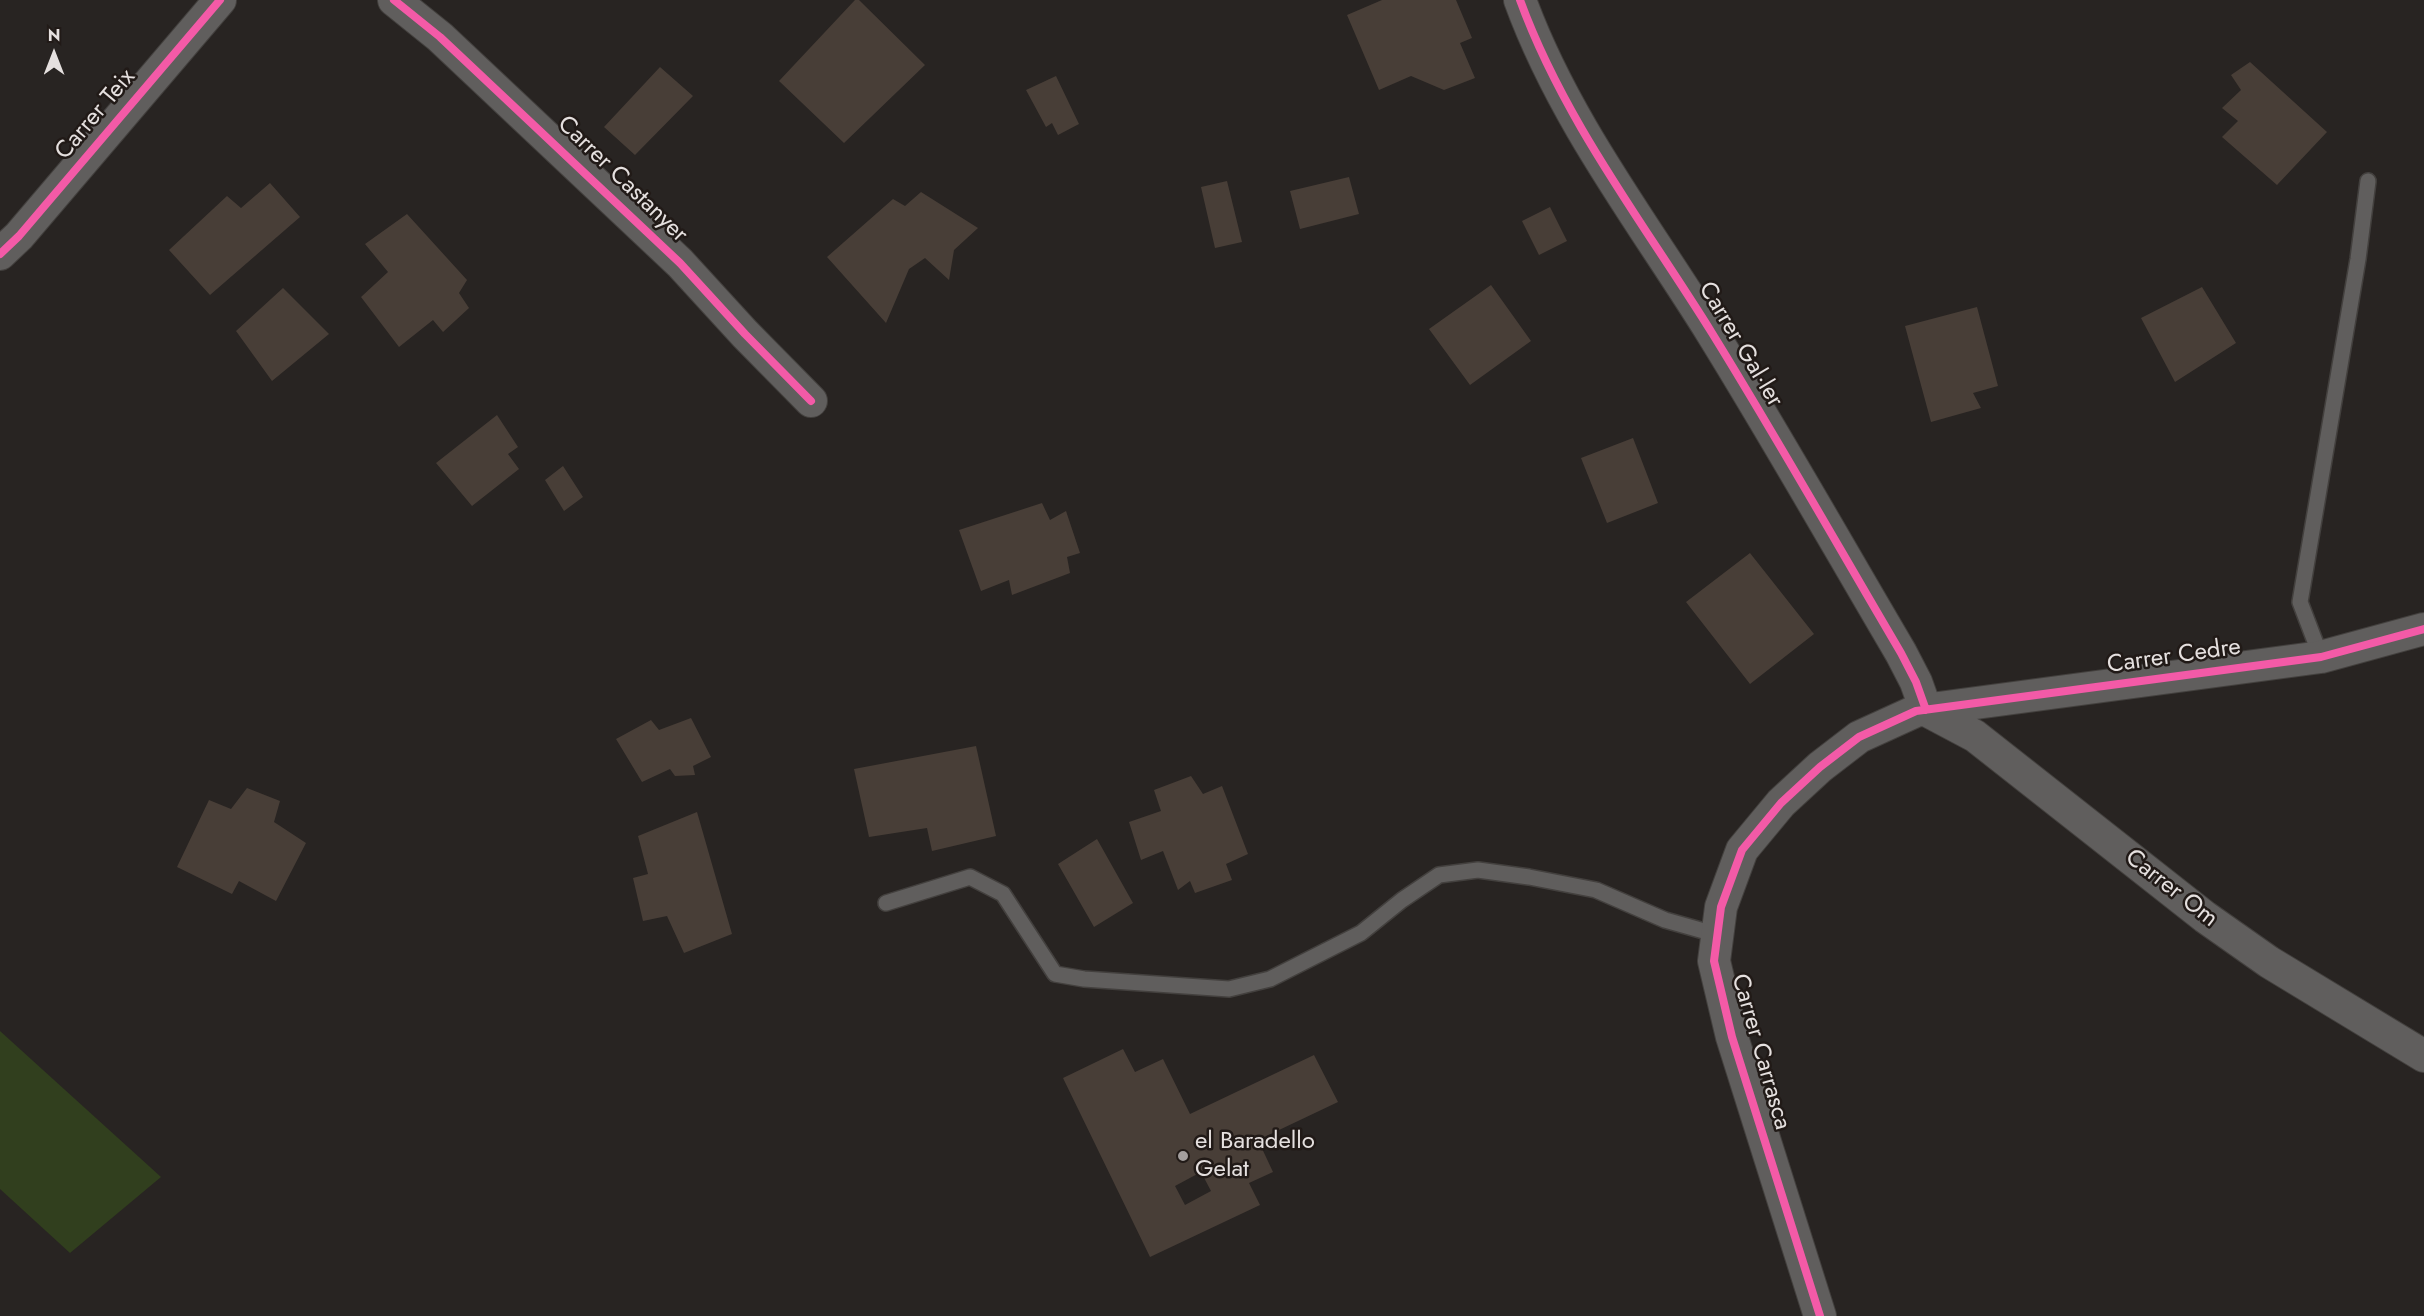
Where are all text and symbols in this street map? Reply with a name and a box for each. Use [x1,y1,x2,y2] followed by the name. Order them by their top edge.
[24,24,84,84] north arrow
[48,24,60,47] text: N
[50,64,142,166] street label: Carrer Teix
[551,111,693,249] street label: Carrer Castanyer
[1691,277,1789,413] street label: Carrer Gal·ler
[2105,633,2243,681] street label: Carrer Cedre
[2119,844,2223,934] street label: Carrer Om
[1724,971,1796,1133] street label: Carrer Carrasca
[1195,1128,1315,1184] place label: el Baradello Gelat
[1176,1149,1190,1163] marker: el Baradello Gelat

